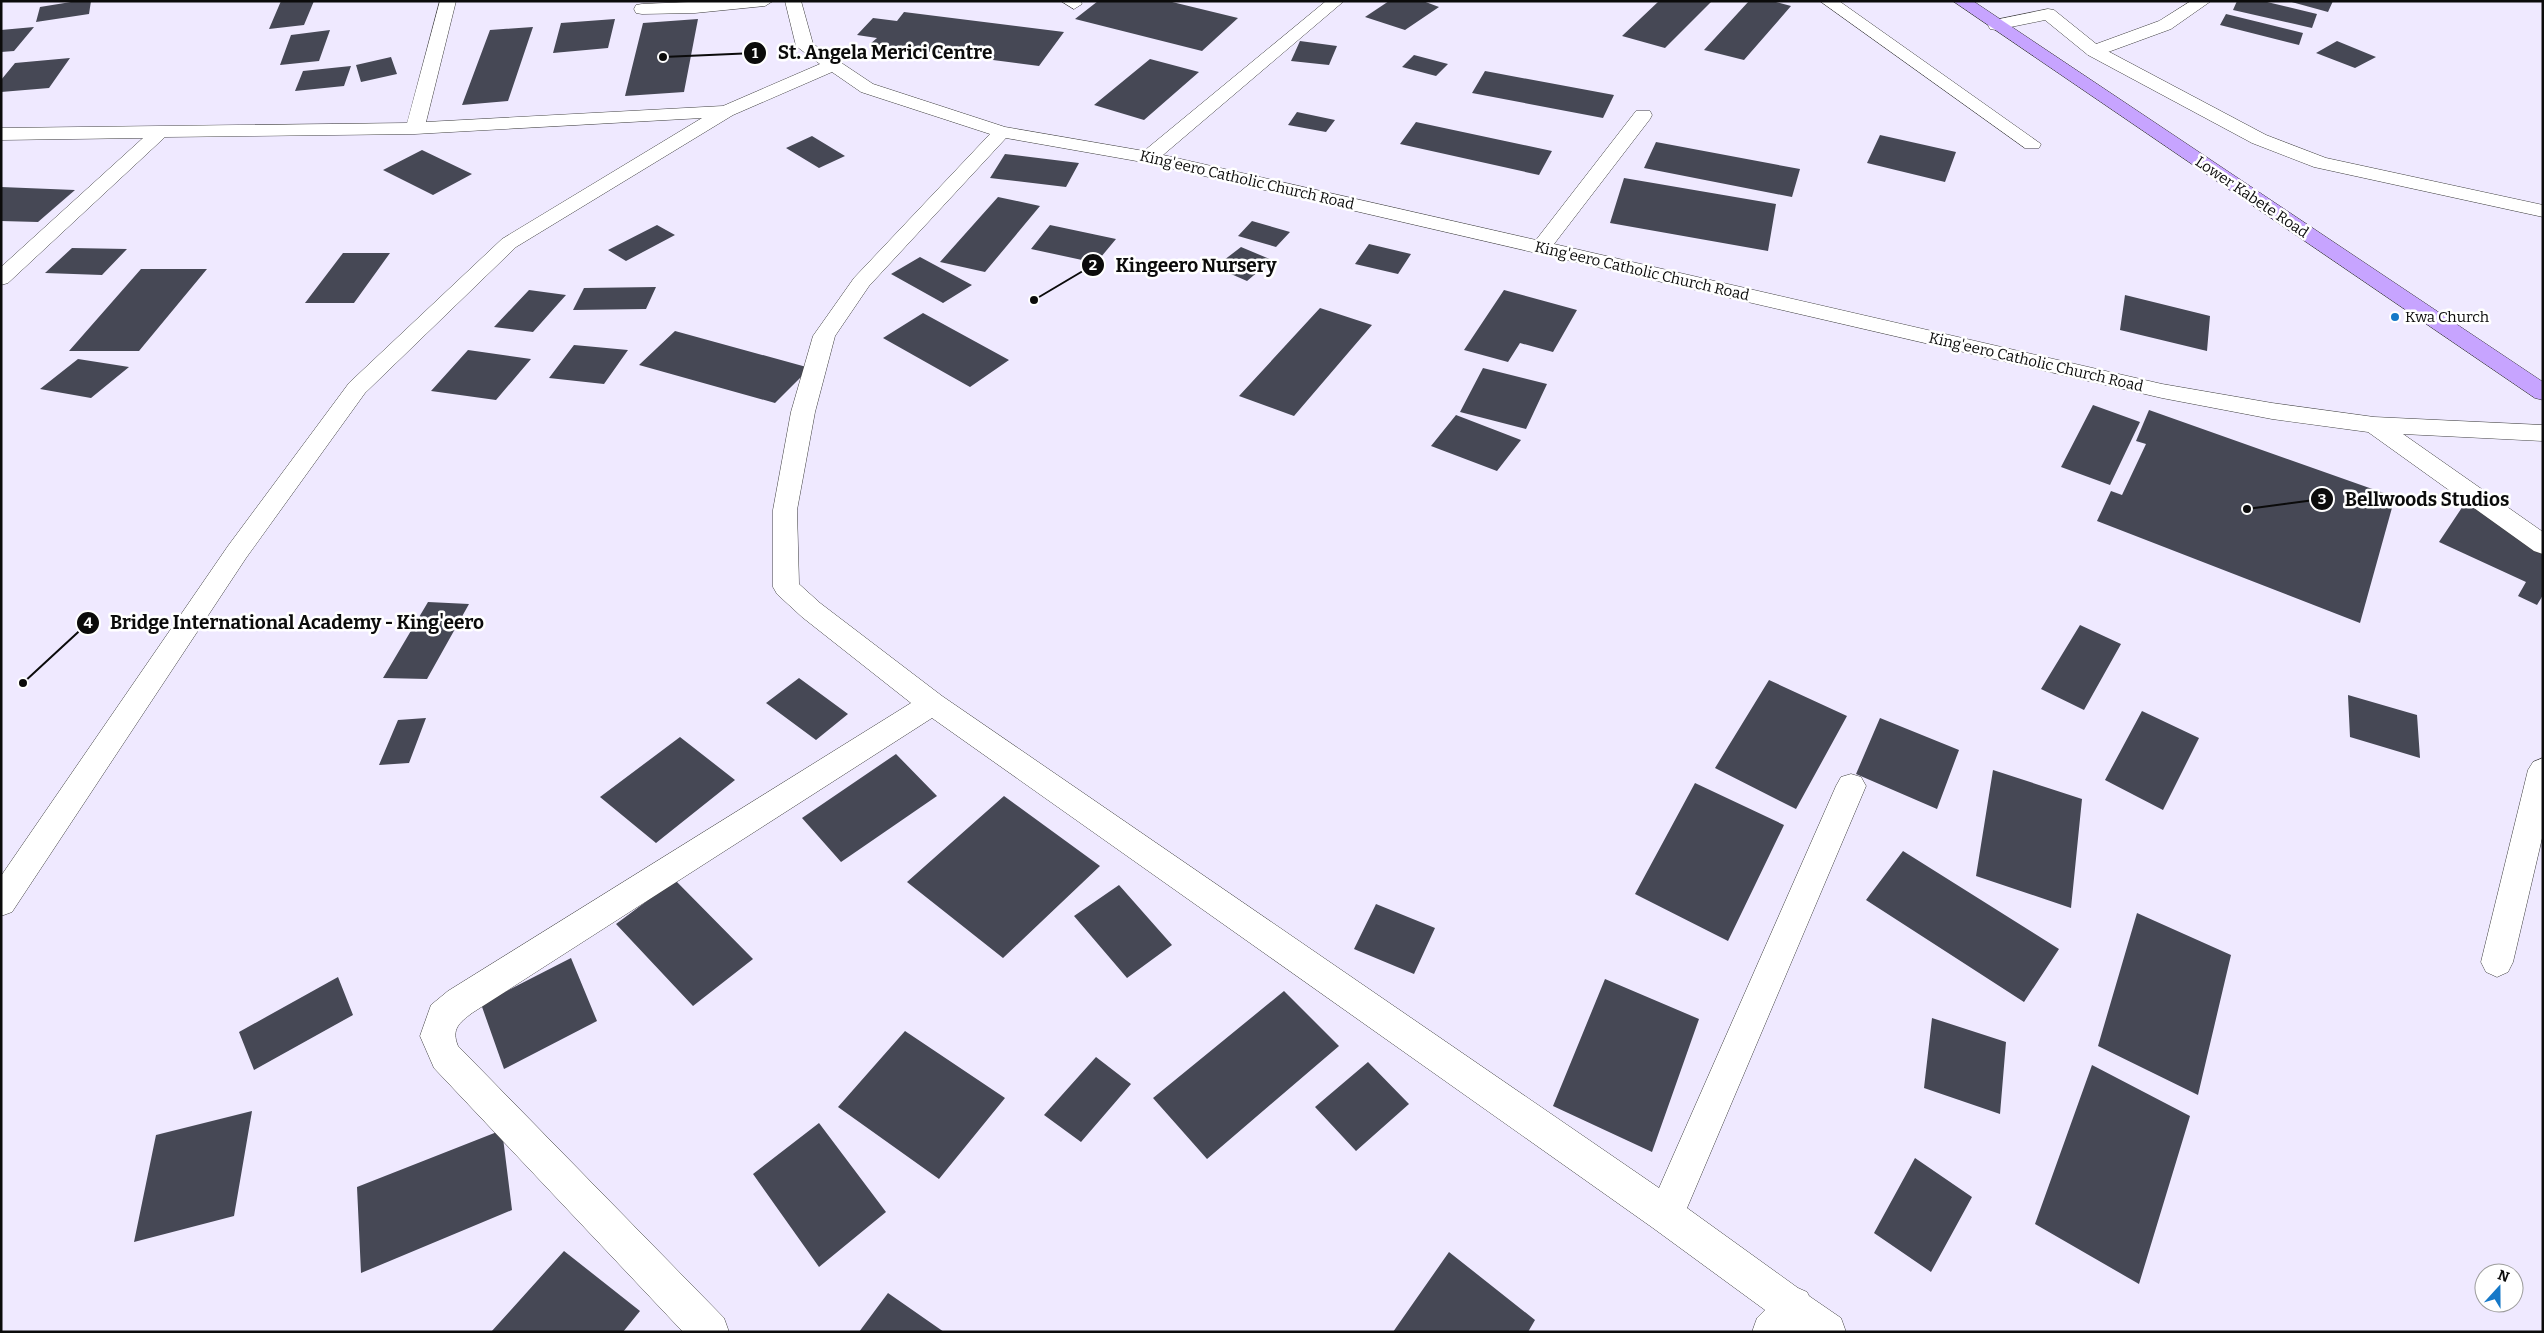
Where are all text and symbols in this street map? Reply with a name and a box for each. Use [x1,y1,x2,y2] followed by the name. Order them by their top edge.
[743,36,1002,70] callout: St. Angela Merici Centre
[778,41,992,64] text: St. Angela Merici Centre
[752,44,759,62] text: 1
[1138,147,1356,213] street label: King'eero Catholic Church Road
[2192,152,2312,242] street label: Lower Kabete Road
[1533,238,1751,304] street label: King'eero Catholic Church Road
[1080,248,1286,282] callout: Kingeero Nursery
[1115,254,1277,277] text: Kingeero Nursery
[1089,256,1097,274] text: 2
[2405,308,2490,326] place label: Kwa Church
[2389,311,2401,323] marker: Kwa Church
[1927,329,2145,395] street label: King'eero Catholic Church Road
[2309,482,2519,516] callout: Bellwoods Studios
[2345,488,2509,511] text: Bellwoods Studios
[2318,490,2326,508] text: 3
[75,606,495,640] callout: Bridge International Academy - King'eero
[110,611,484,634] text: Bridge International Academy - King'eero
[83,614,93,632] text: 4
[2474,1263,2524,1313] north arrow
[2495,1266,2512,1286] text: N

